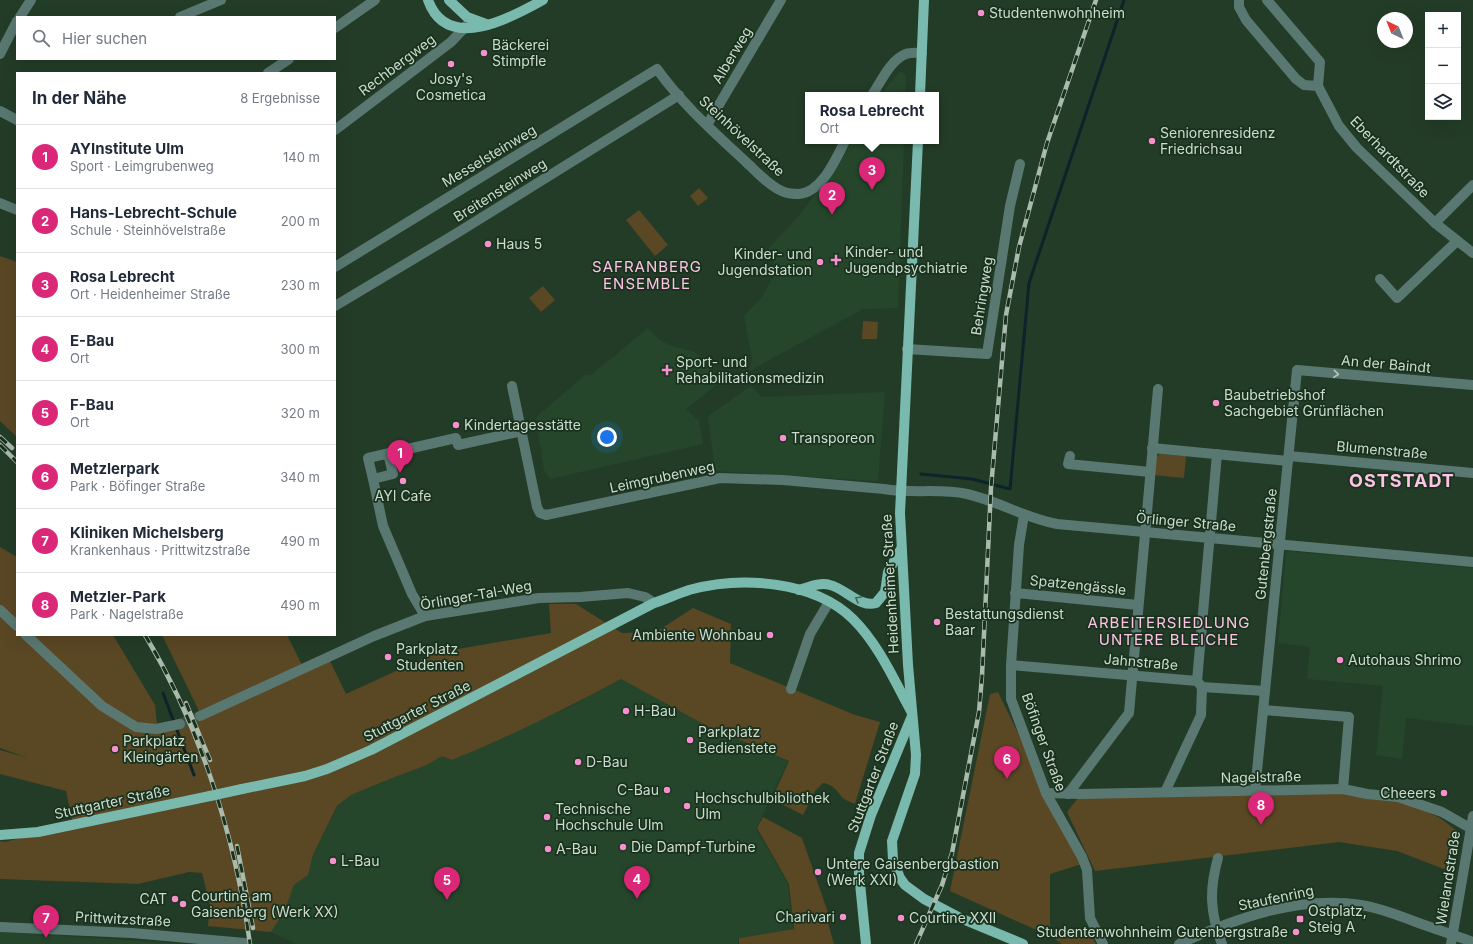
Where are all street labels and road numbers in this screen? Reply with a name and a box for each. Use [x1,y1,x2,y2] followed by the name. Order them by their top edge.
[708,23,755,86] street label: Alberweg
[355,30,438,99] street label: Rechbergweg
[696,92,789,180] street label: Steinhövelstraße
[1347,112,1434,201] street label: Eberhardtstraße
[439,121,539,190] street label: Messelsteinweg
[450,154,549,225] street label: Breitensteinweg
[967,255,996,336] street label: Behringweg
[1341,351,1432,376] street label: An der Baindt
[1336,437,1428,462] street label: Blumenstraße
[608,457,716,496] street label: Leimgrubenweg
[1251,487,1280,600] street label: Gutenbergstraße
[1135,509,1237,534] street label: Örlinger Straße
[877,514,902,654] street label: Heidenheimer Straße
[1029,571,1127,598] street label: Spatzengässle
[419,576,533,613] street label: Örlinger-Tal-Weg
[1103,650,1179,673] street label: Jahnstraße
[360,676,473,745] street label: Stuttgarter Straße
[1019,690,1070,794] street label: Böfinger Straße
[843,719,902,835] street label: Stuttgarter Straße
[1221,767,1301,786] street label: Nagelstraße
[53,781,171,822] street label: Stuttgarter Straße
[1432,830,1463,926] street label: Wielandstraße
[1237,881,1315,914] street label: Staufenring
[75,908,171,929] street label: Prittwitzstraße

